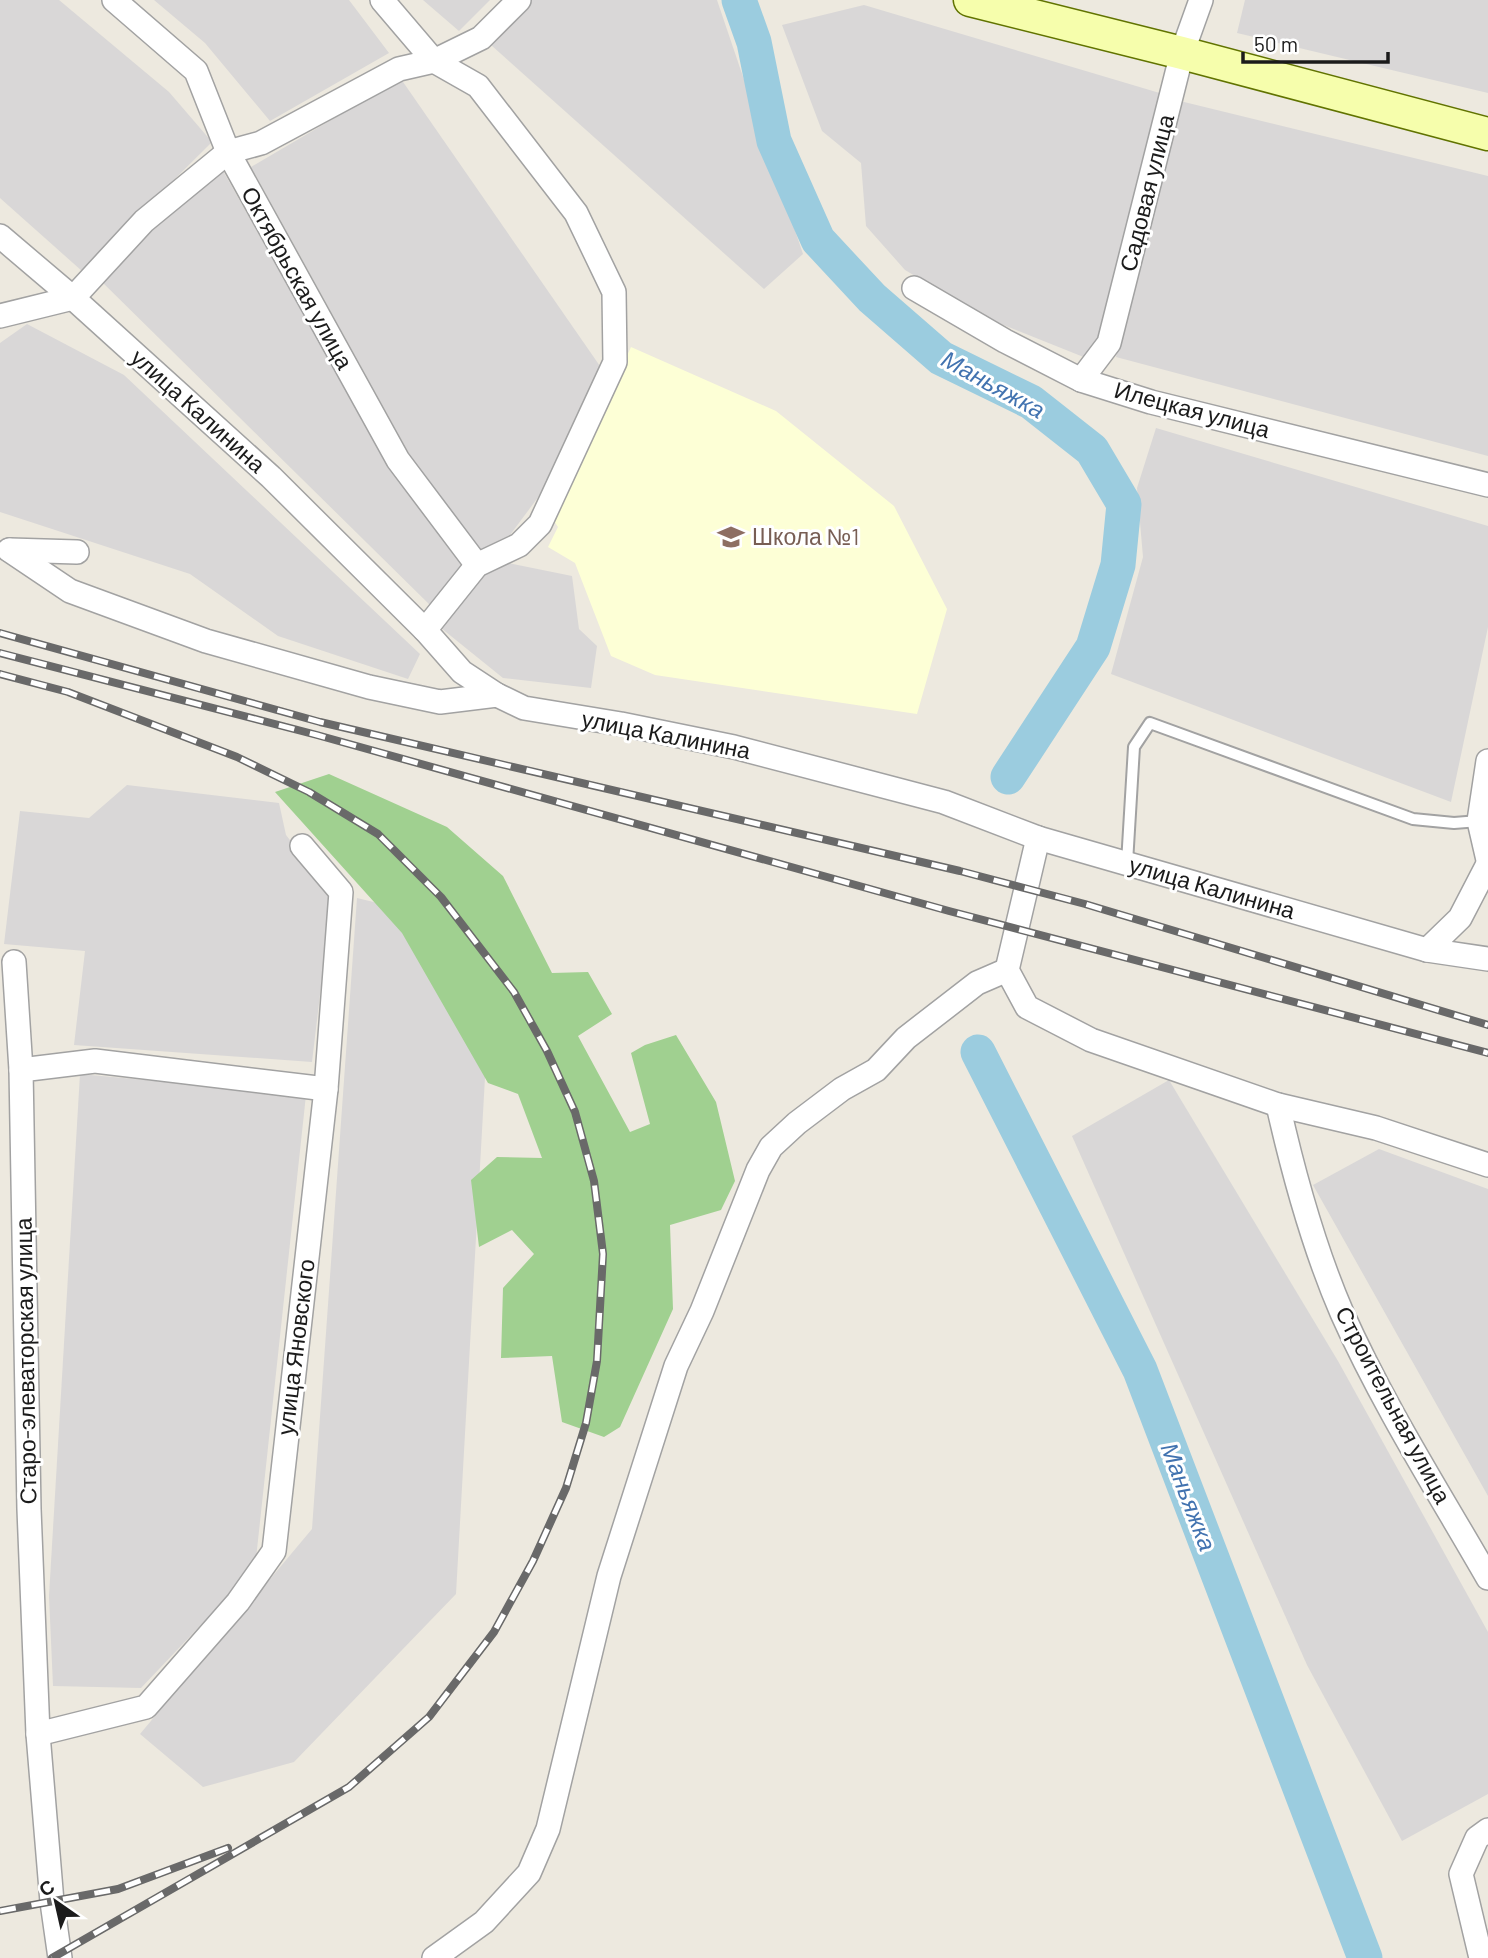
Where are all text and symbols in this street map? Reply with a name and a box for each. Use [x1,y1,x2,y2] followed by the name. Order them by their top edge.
[1243,21,1388,65] scale bar
[1254,31,1298,56] text: 50 m
[1113,111,1179,274] street label: Садовая улица
[236,181,360,374] street label: Октябрьская улица
[126,343,272,478] street label: улица Калинина
[937,344,1050,424] water label: Маньяжка
[1112,375,1273,443] street label: Илецкая улица
[716,522,746,552] school or university icon: Школа №1
[752,522,859,550] place label: Школа №1
[579,704,753,764] street label: улица Калинина
[1126,850,1299,924] street label: улица Калинина
[8,1217,42,1505] street label: Старо-элеваторская улица
[270,1257,320,1437] street label: улица Яновского
[1330,1301,1458,1508] street label: Строительная улица
[1156,1438,1223,1555] water label: Маньяжка
[21,1867,91,1937] north arrow
[34,1874,59,1901] text: С

